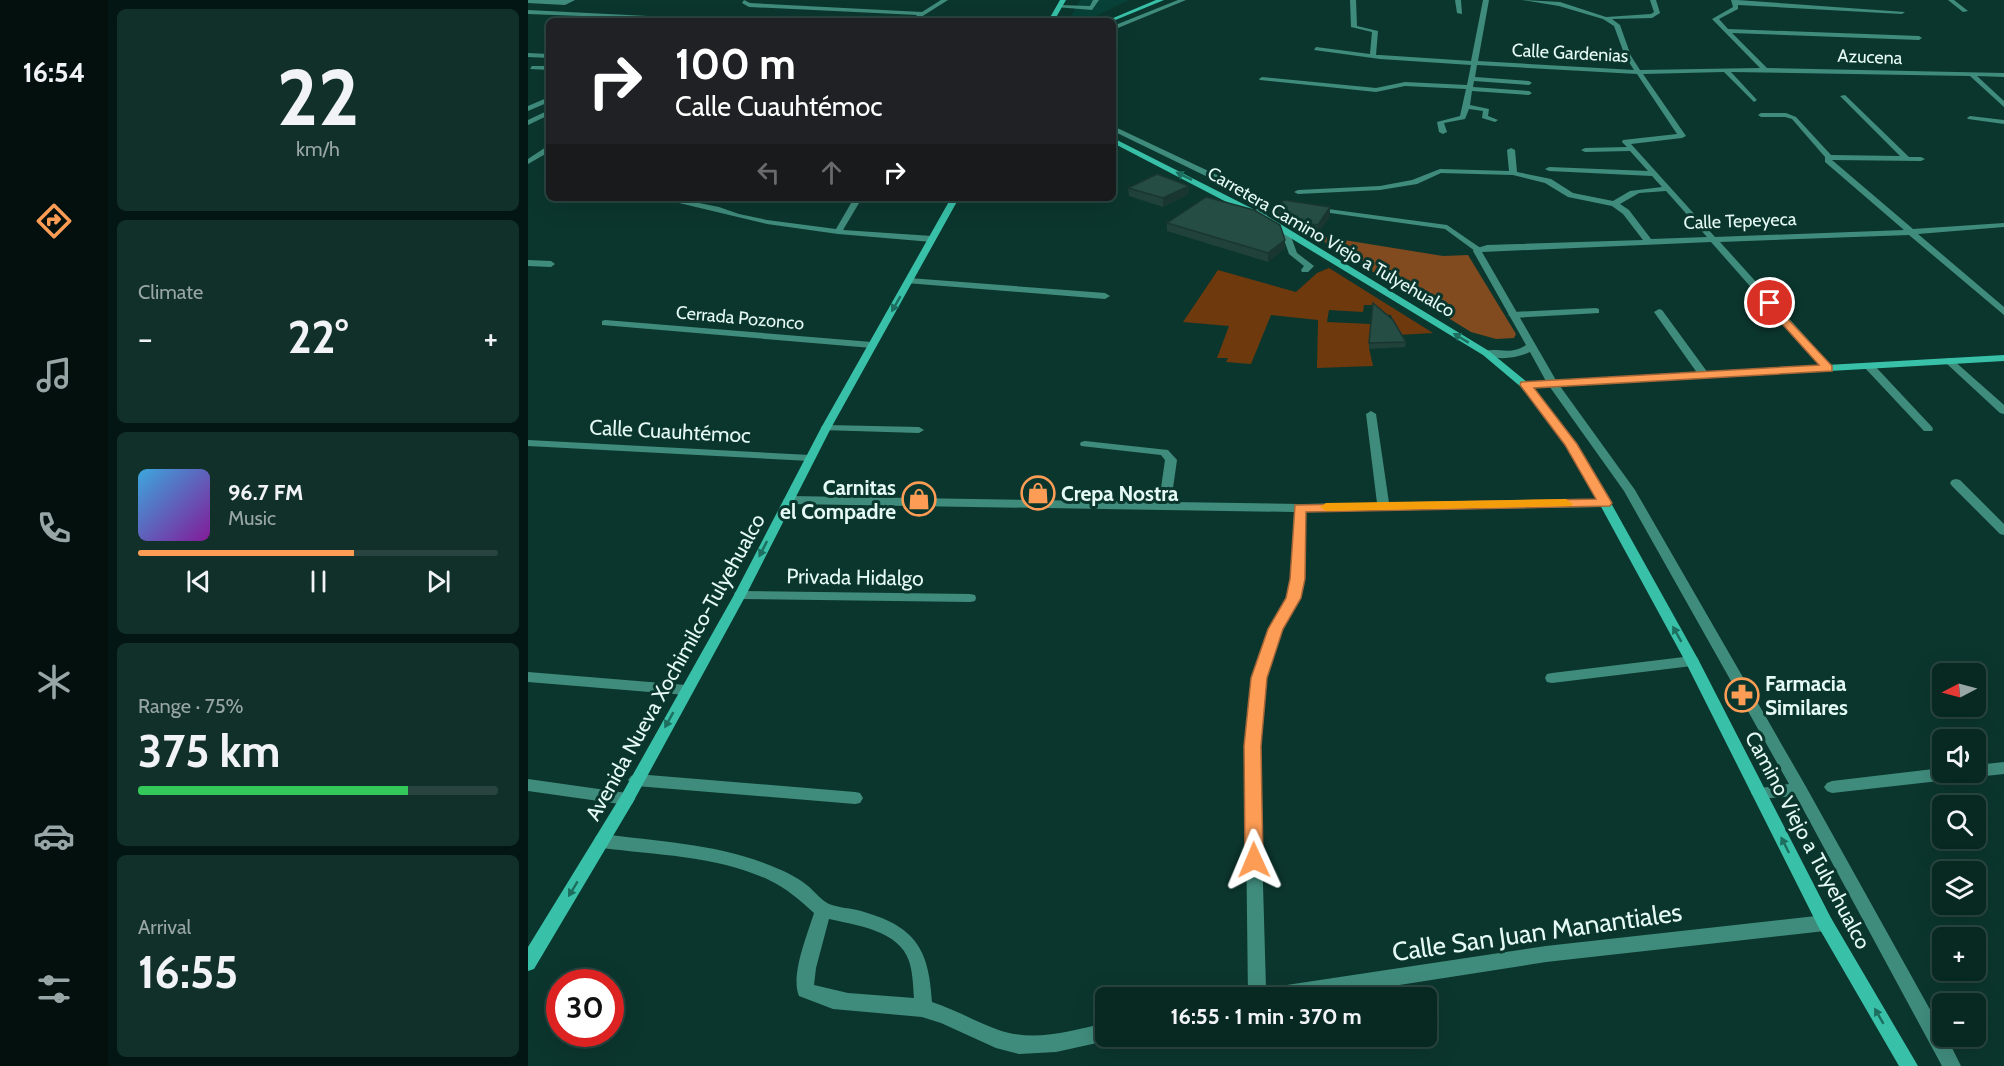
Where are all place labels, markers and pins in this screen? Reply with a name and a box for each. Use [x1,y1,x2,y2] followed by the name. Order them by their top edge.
[1744,277,1795,328] pin
[780,475,896,524] place label: Carnitas el Compadre
[1020,475,1056,511] shop icon: Crepa Nostra
[901,481,937,517] shop icon: Carnitas el Compadre
[1061,481,1179,506] place label: Crepa Nostra
[1765,671,1848,720] place label: Farmacia Similares
[1724,677,1760,713] pharmacy icon: Farmacia Similares

